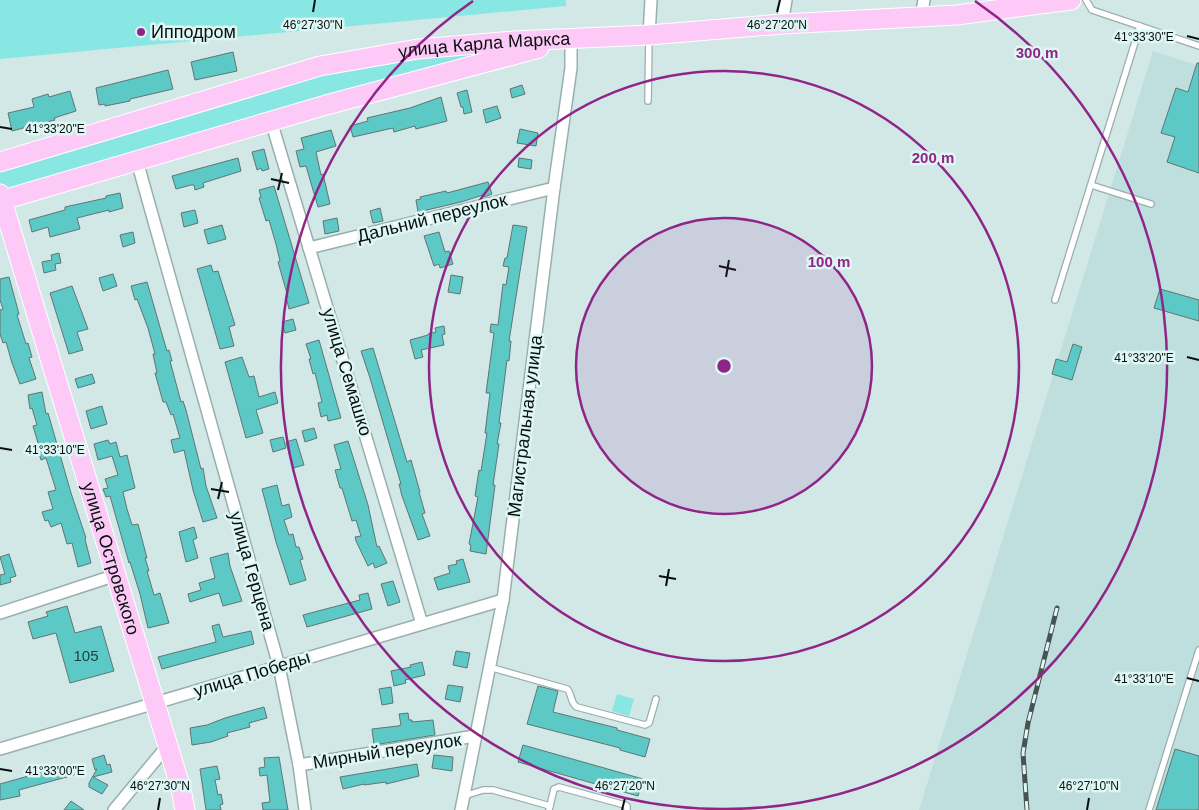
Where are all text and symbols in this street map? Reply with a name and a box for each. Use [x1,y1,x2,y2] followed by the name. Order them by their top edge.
[283,18,343,32] text: 46°27'30"N
[747,18,807,32] text: 46°27'20"N
[151,22,236,42] place label: Ипподром
[135,26,147,38] marker: Ипподром
[397,28,572,62] street label: улица Карла Маркса
[1114,30,1174,44] text: 41°33'30"E
[1016,44,1058,61] text: 300 m
[25,122,85,136] text: 41°33'20"E
[912,149,954,166] text: 200 m
[355,190,509,246] street label: Дальний переулок
[808,253,850,270] text: 100 m
[318,306,376,438] street label: улица Семашко
[504,333,546,518] street label: Магистральная улица
[1114,351,1174,365] text: 41°33'20"E
[715,357,733,375] centre of rings
[25,443,85,457] text: 41°33'10"E
[78,480,144,637] street label: улица Островского
[225,509,279,634] street label: улица Герцена
[73,647,99,664] house number: 105
[191,647,313,701] street label: улица Победы
[1114,672,1174,686] text: 41°33'10"E
[311,729,463,773] street label: Мирный переулок
[25,764,85,778] text: 41°33'00"E
[130,779,190,793] text: 46°27'30"N
[595,779,655,793] text: 46°27'20"N
[1059,779,1119,793] text: 46°27'10"N

